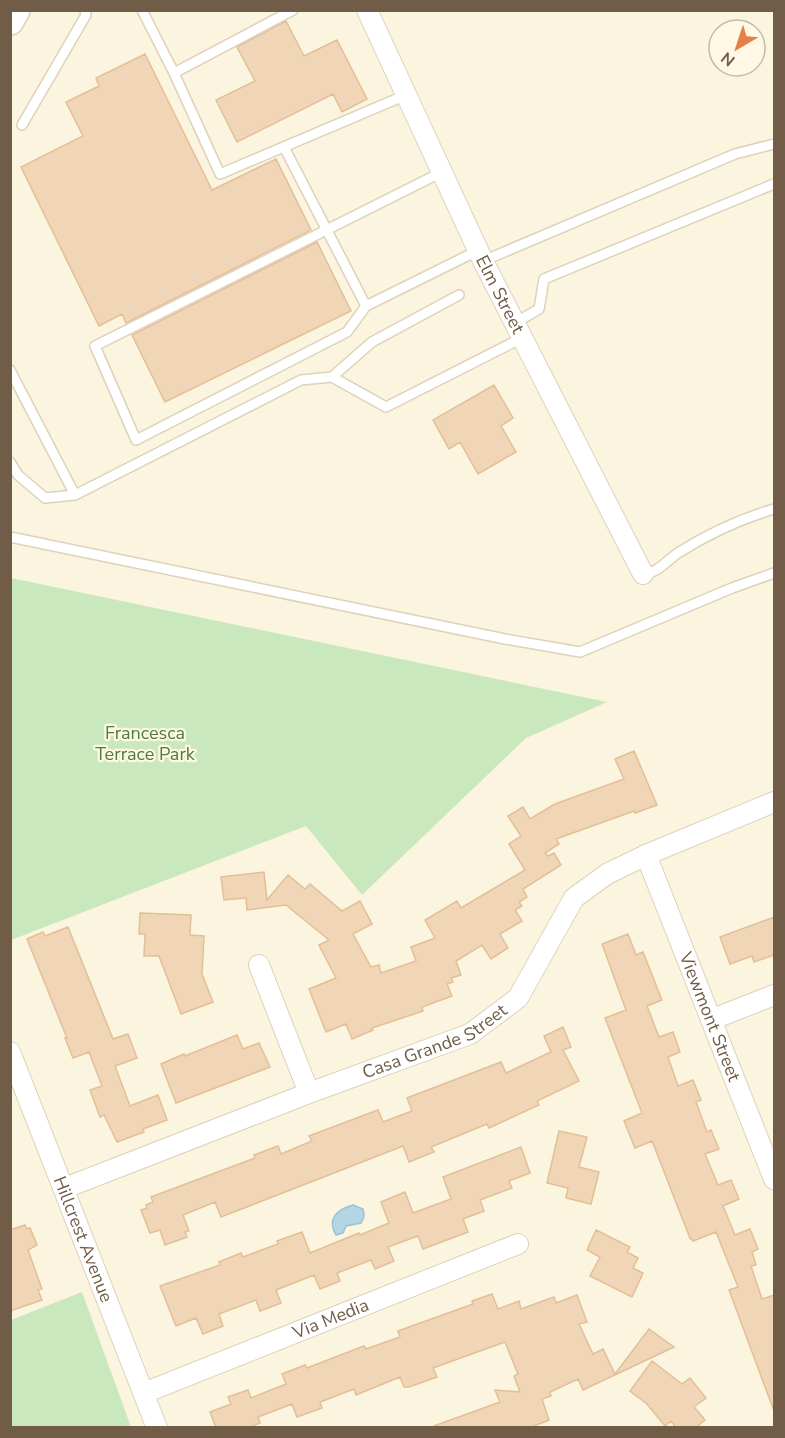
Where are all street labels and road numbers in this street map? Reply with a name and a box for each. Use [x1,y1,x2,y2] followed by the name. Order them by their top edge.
[470,251,530,338] street label: Elm Street
[673,948,747,1086] street label: Viewmont Street
[359,998,512,1084] street label: Casa Grande Street
[48,1173,119,1306] street label: Hillcrest Avenue
[288,1293,372,1345] street label: Via Media

